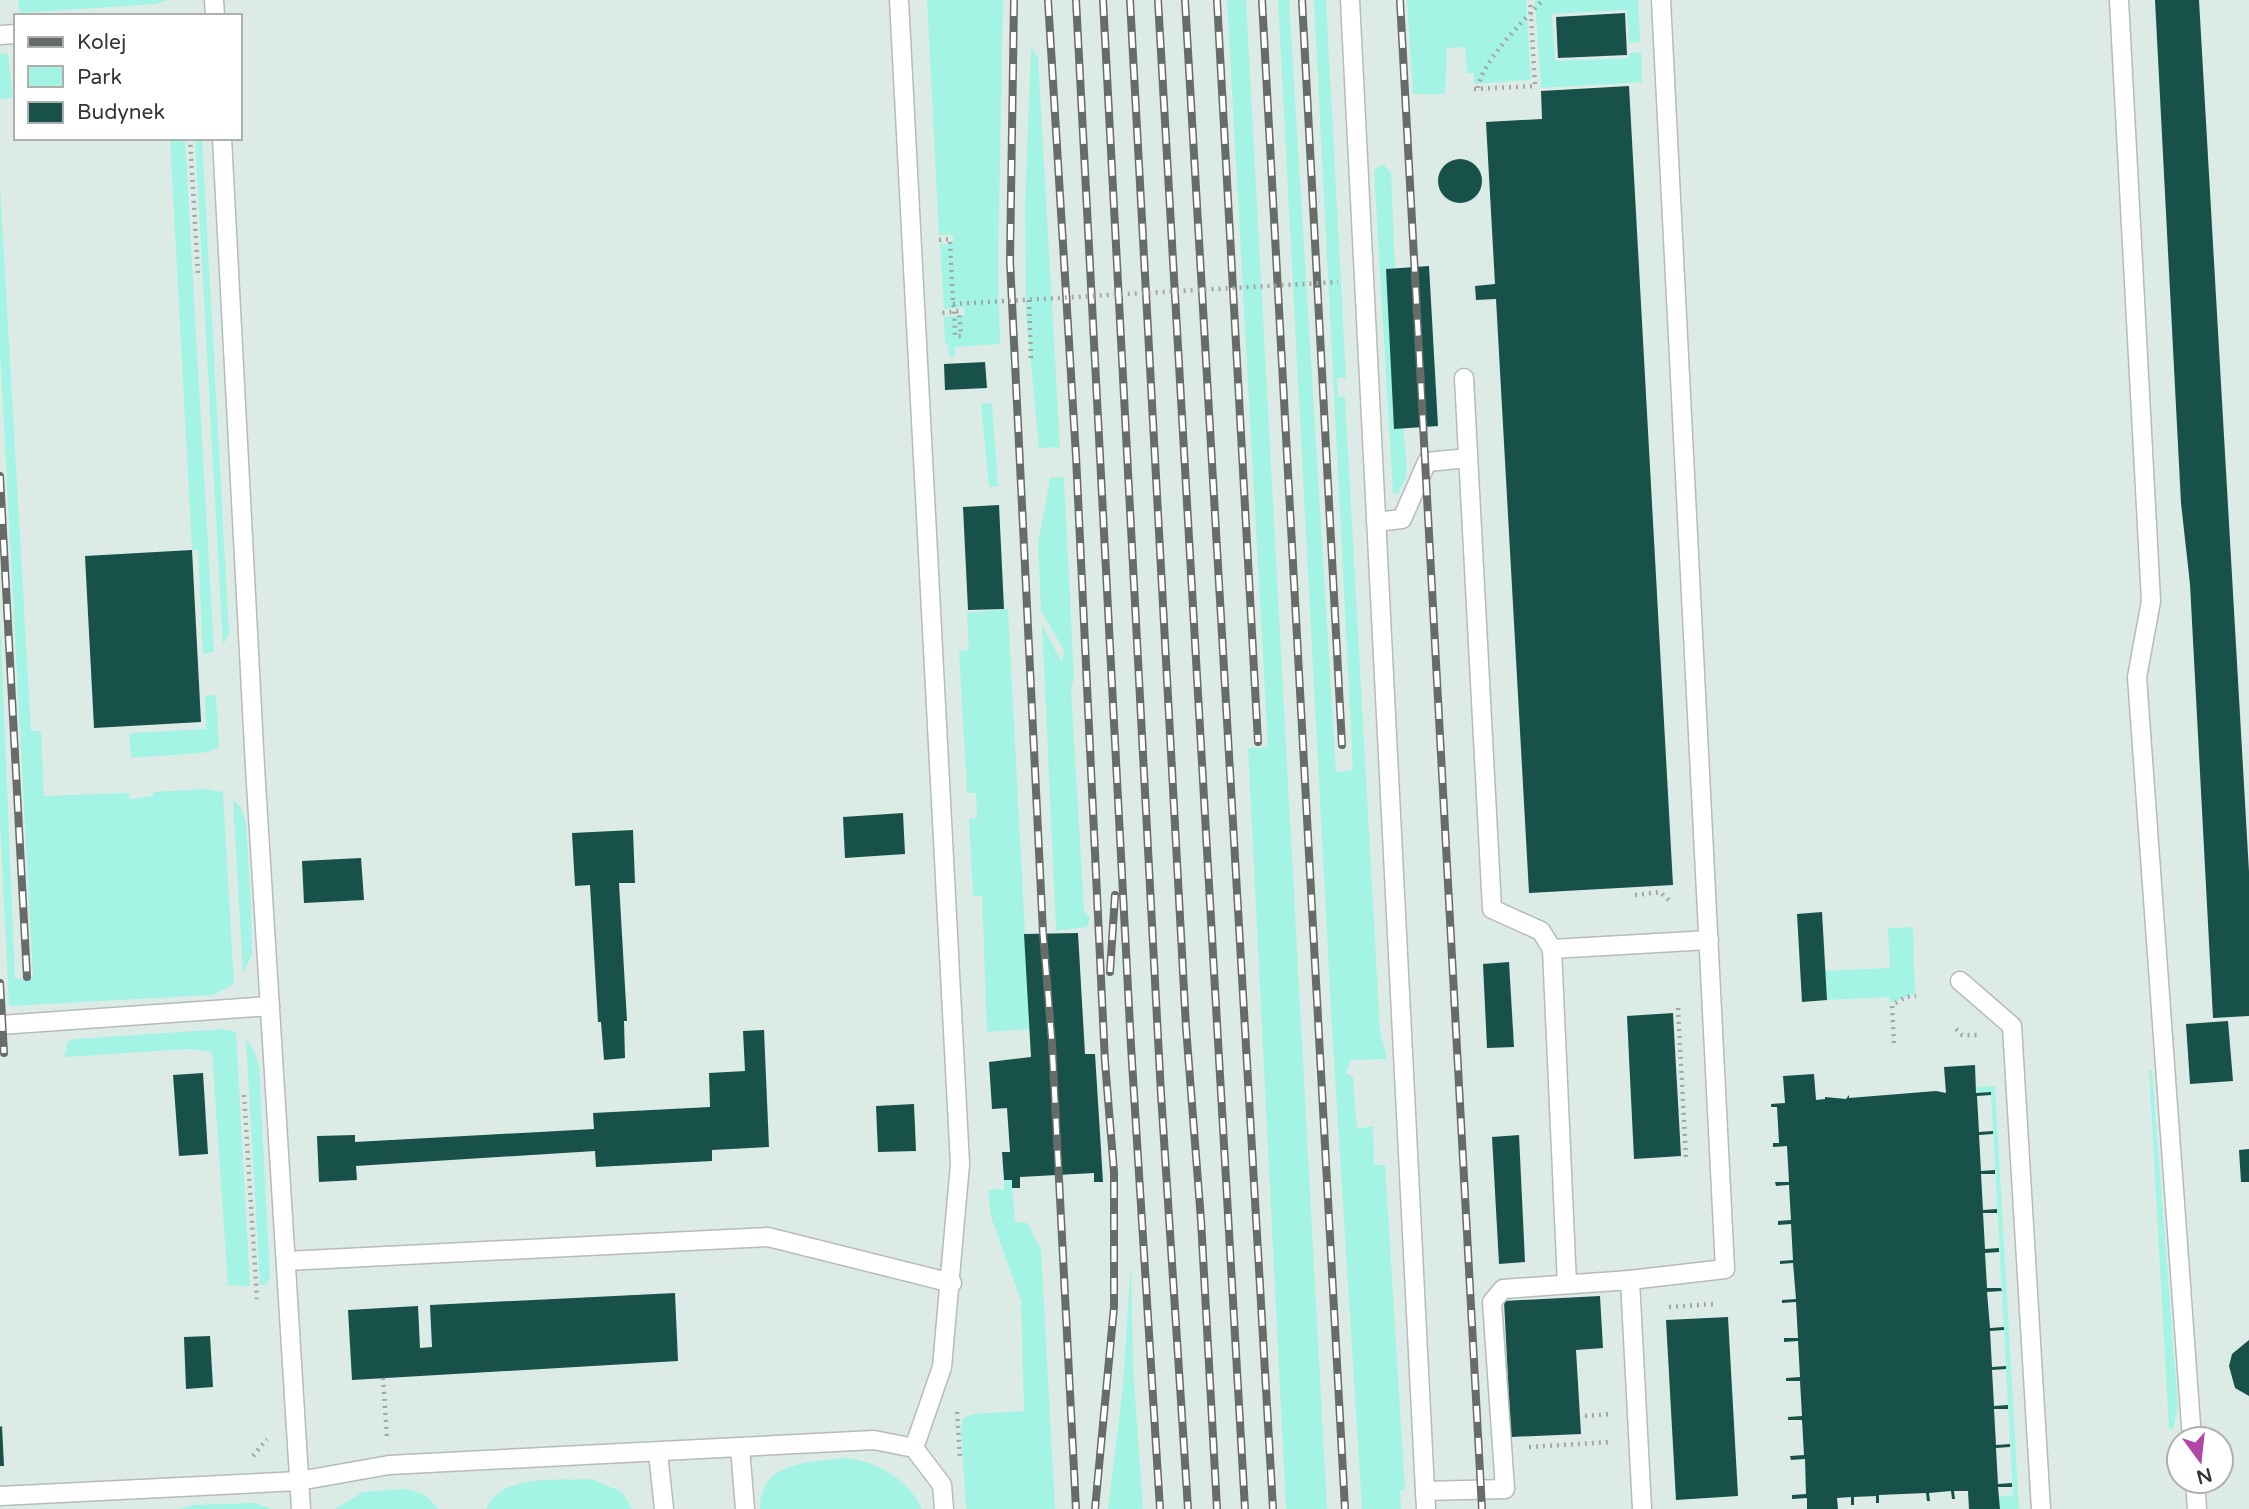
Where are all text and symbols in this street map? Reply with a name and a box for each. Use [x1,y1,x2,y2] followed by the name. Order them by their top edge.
[14,14,242,140] legend
[77,30,126,55] text: Kolej
[77,65,122,90] text: Park
[77,100,165,125] text: Budynek
[2165,1425,2235,1495] north arrow
[2194,1463,2214,1488] text: N

